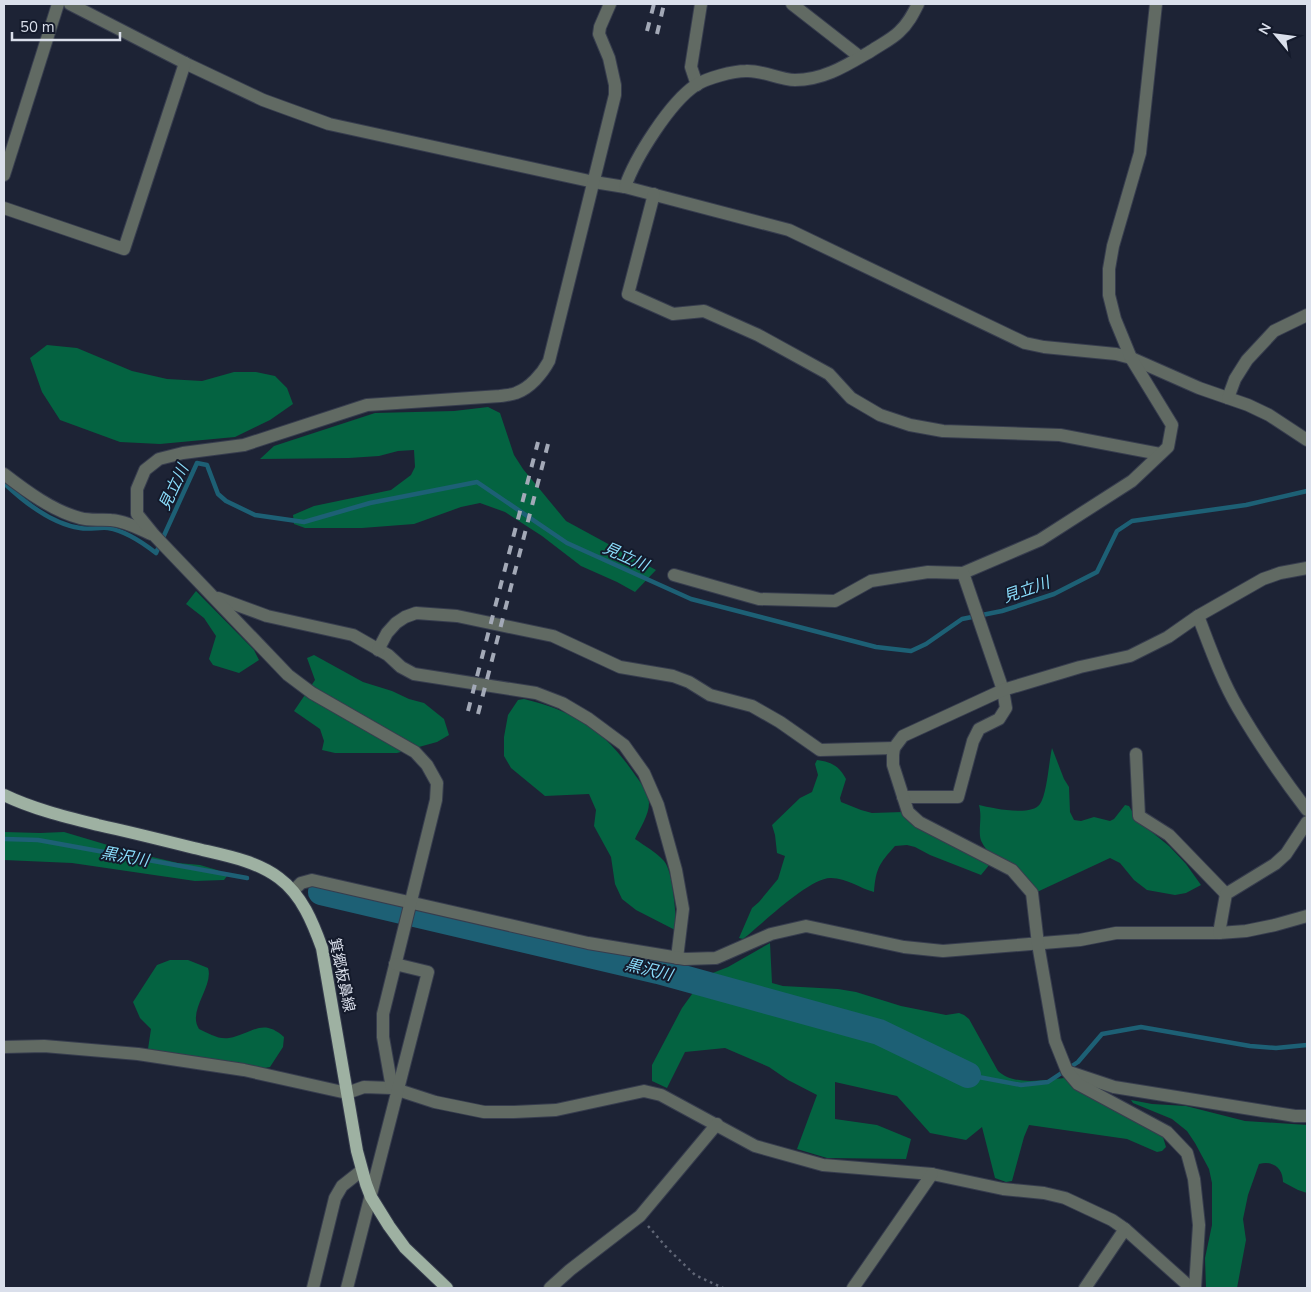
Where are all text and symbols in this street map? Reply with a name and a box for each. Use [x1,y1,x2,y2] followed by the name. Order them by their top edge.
[12,10,120,42] scale bar
[1251,10,1301,60] north arrow
[20,17,55,37] text: 50 m
[1254,20,1276,38] text: N
[154,459,195,514] water label: 見立川
[599,537,654,578] water label: 見立川
[1000,571,1054,608] water label: 見立川
[99,842,152,872] water label: 黒沢川
[324,936,360,1014] street label: 箕郷板鼻線
[623,953,677,987] water label: 黒沢川

